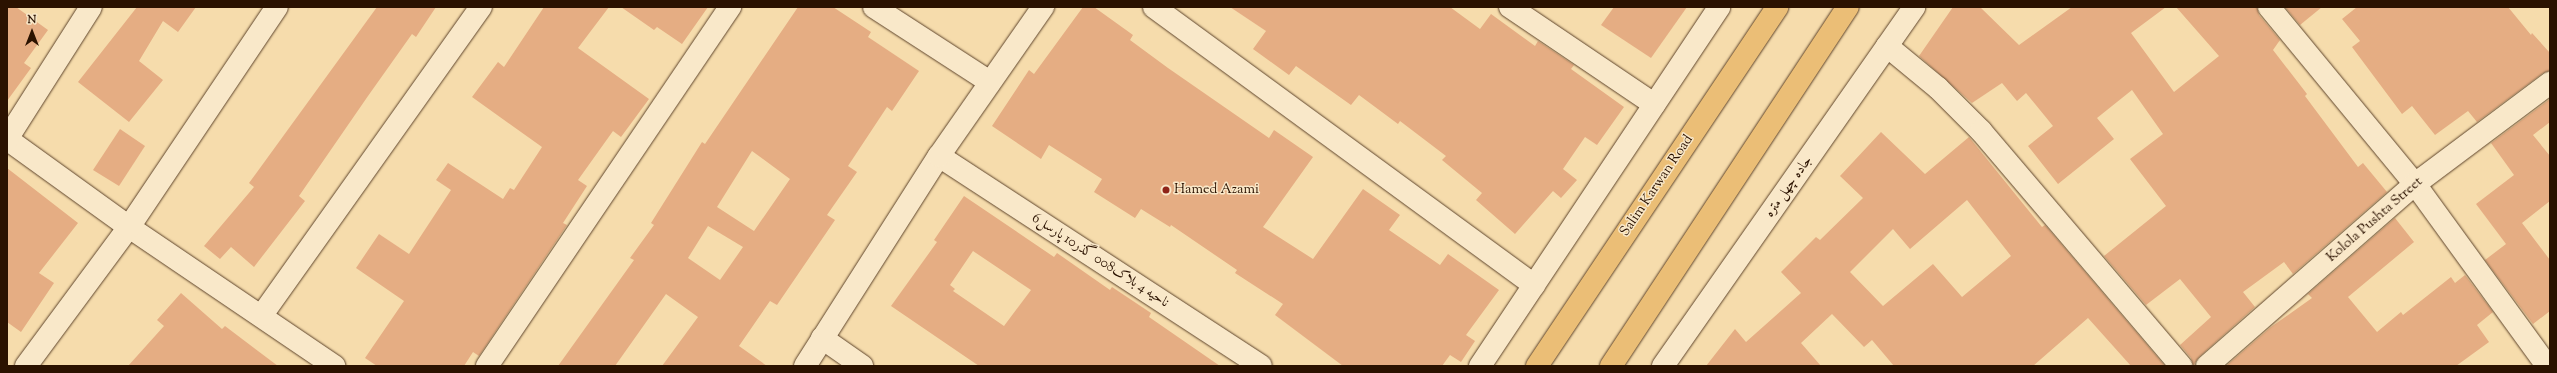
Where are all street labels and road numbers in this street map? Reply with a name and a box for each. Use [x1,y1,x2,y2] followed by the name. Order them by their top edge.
[1617,132,1697,240] street label: Salim Karwan Road
[1762,153,1816,221] street label: جاده چهل متره
[2324,174,2426,266] street label: Kolola Pushta Street
[1028,210,1172,312] street label: ناحیه 4 بلاک008 گذر10 پارسل6

